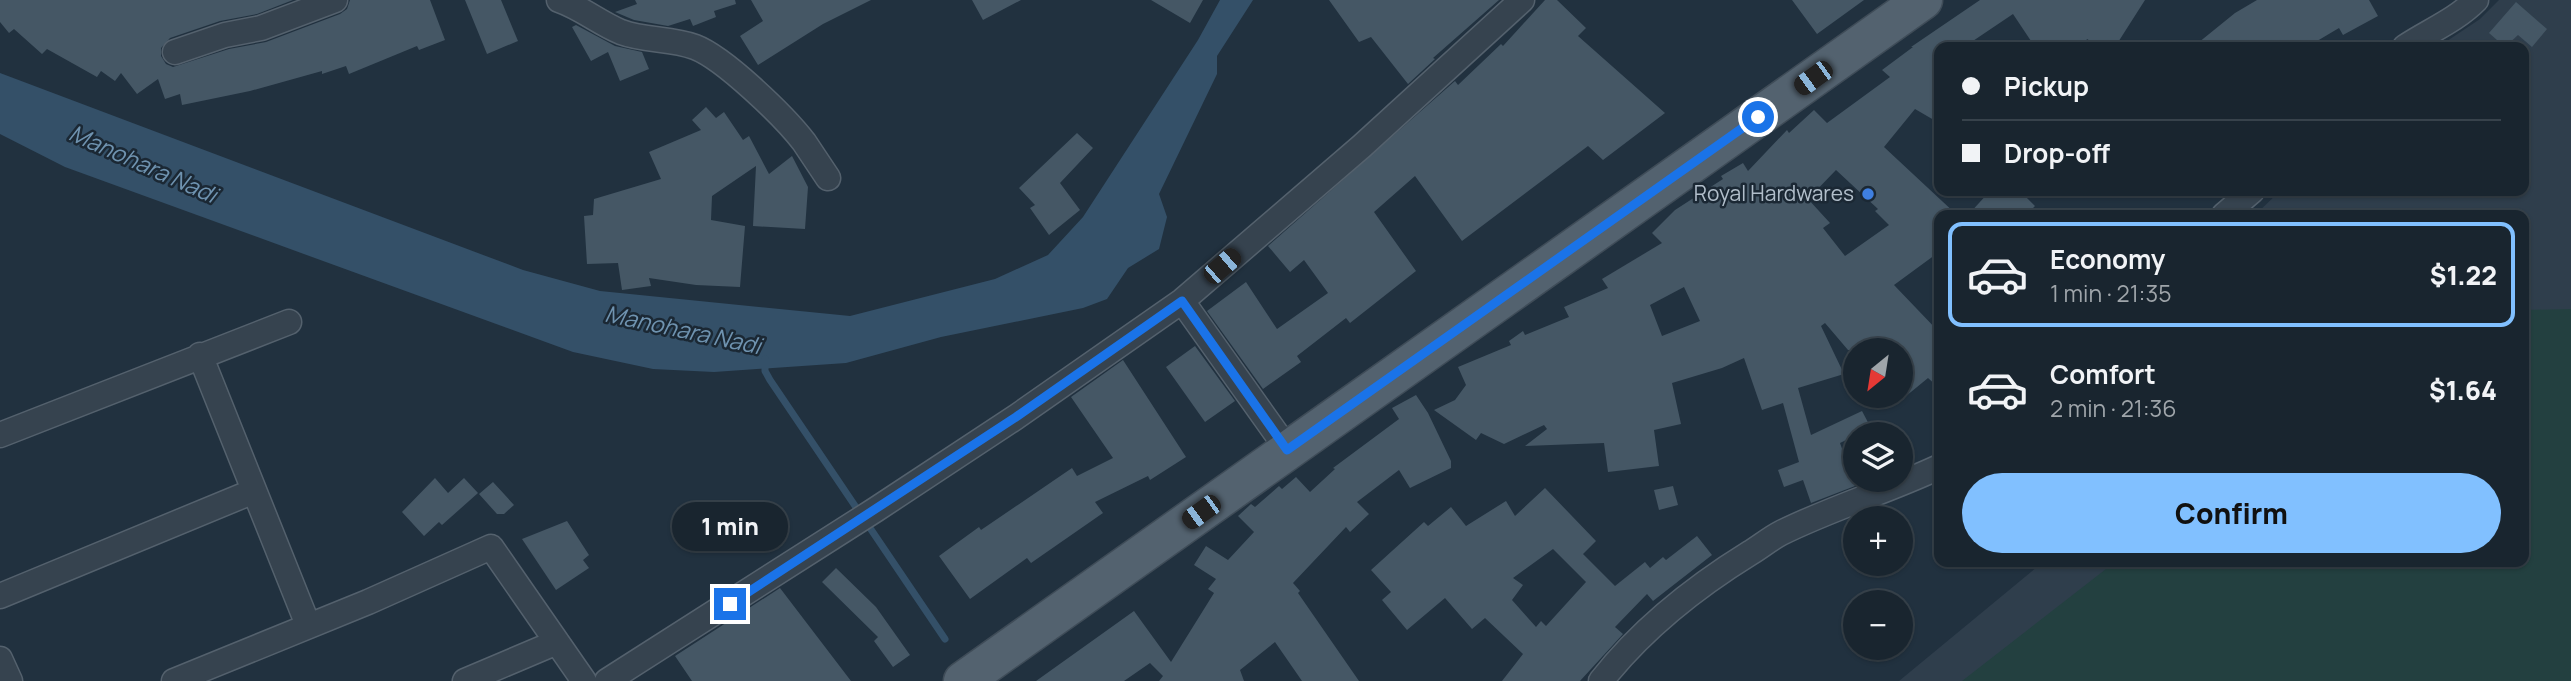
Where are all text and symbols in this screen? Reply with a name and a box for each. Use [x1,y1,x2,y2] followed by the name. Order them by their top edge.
[1790,57,1837,99] car
[2004,68,2089,104] text: Pickup
[1742,101,1774,133] route start
[65,116,225,211] water label: Manohara Nadi
[2004,135,2110,171] text: Drop-off
[1694,179,1854,207] place label: Royal Hardwares
[1860,186,1876,202] marker: Royal Hardwares
[2050,241,2165,277] text: Economy
[1966,243,2029,306] icon: car
[1200,244,1245,288] car
[2430,257,2497,293] text: $1.22
[2050,277,2171,309] text: 1 min · 21:35
[602,297,767,362] water label: Manohara Nadi
[1843,338,1913,408] north arrow
[1843,338,1913,660] map controls
[2050,356,2156,392] text: Comfort
[1966,358,2029,421] icon: car
[2429,372,2497,408] text: $1.64
[2050,392,2177,424] text: 2 min · 21:36
[1843,422,1913,492] button: layers
[1962,473,2501,553] button: Confirm
[1178,491,1225,533] car
[672,503,788,552] callout: 1 min
[1843,506,1913,576] button: +
[701,510,759,542] text: 1 min
[714,588,746,620] route end
[1843,590,1913,660] button: −

